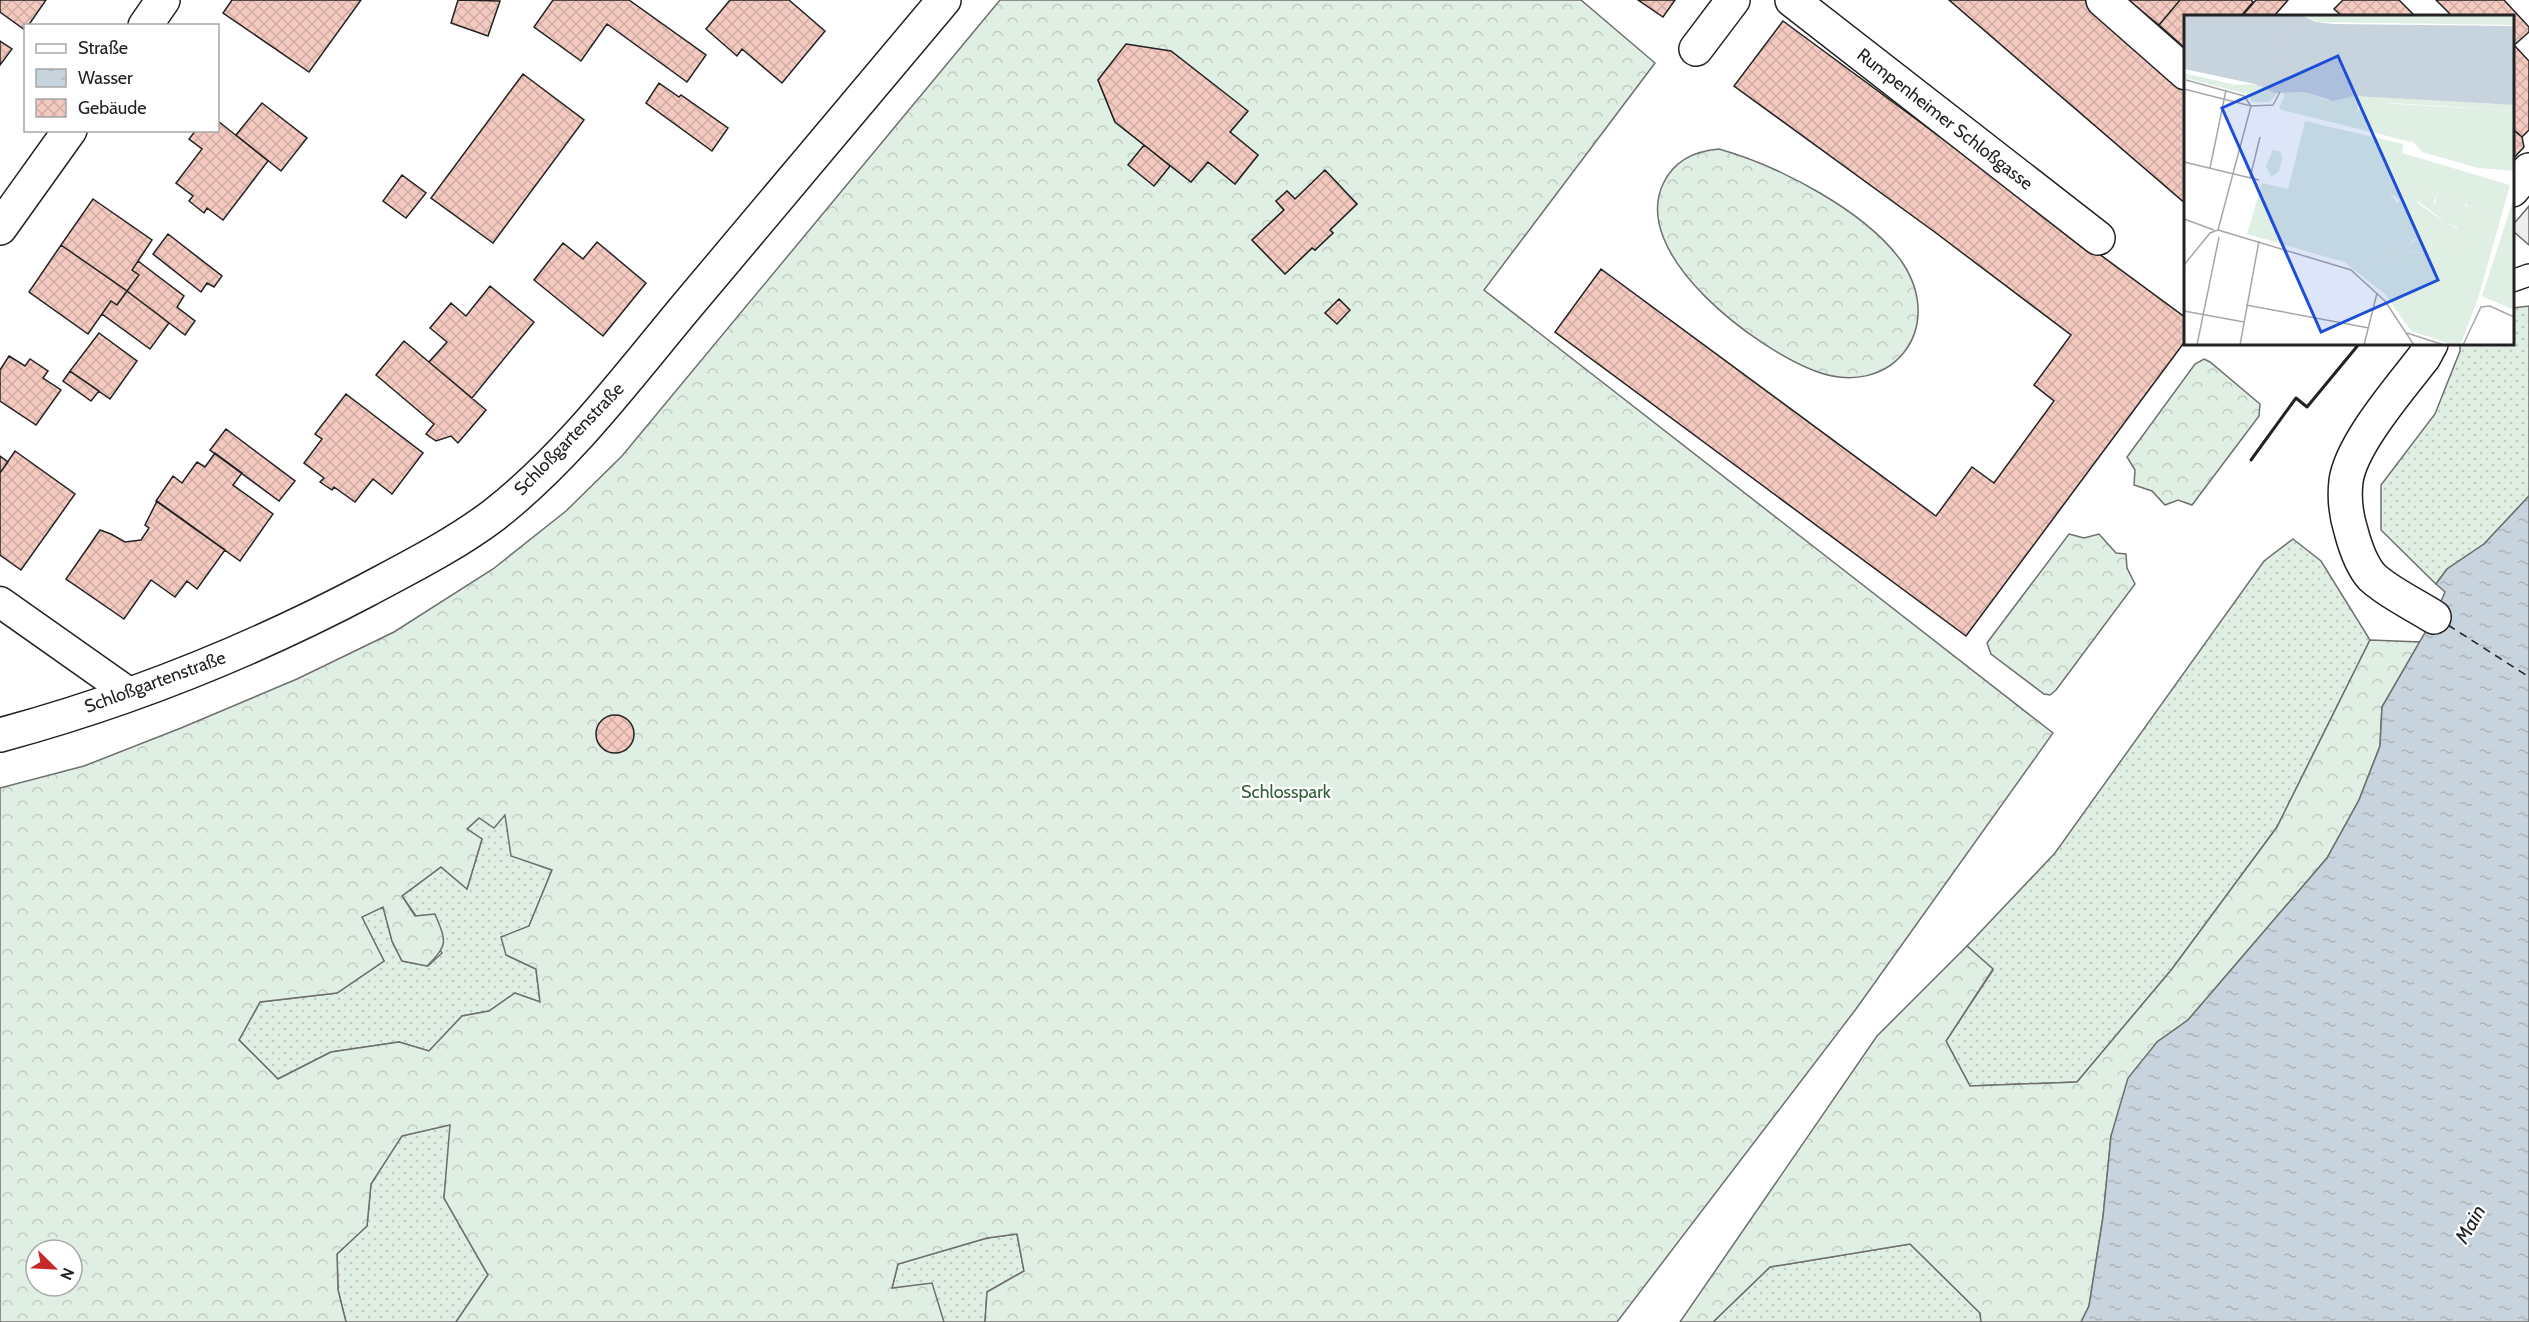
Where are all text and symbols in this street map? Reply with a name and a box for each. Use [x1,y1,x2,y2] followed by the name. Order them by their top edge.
[2184,15,2514,345] inset map
[24,24,219,132] legend
[78,37,128,59] text: Straße
[1853,43,2037,195] street label: Rumpenheimer Schloßgasse
[78,67,133,89] text: Wasser
[78,97,147,119] text: Gebäude
[509,378,629,500] street label: Schloßgartenstraße
[81,646,229,718] street label: Schloßgartenstraße
[1241,781,1332,803] park label: Schlosspark
[2449,1201,2490,1248] water label: Main
[24,1238,84,1298] north arrow
[56,1265,78,1283] text: N

